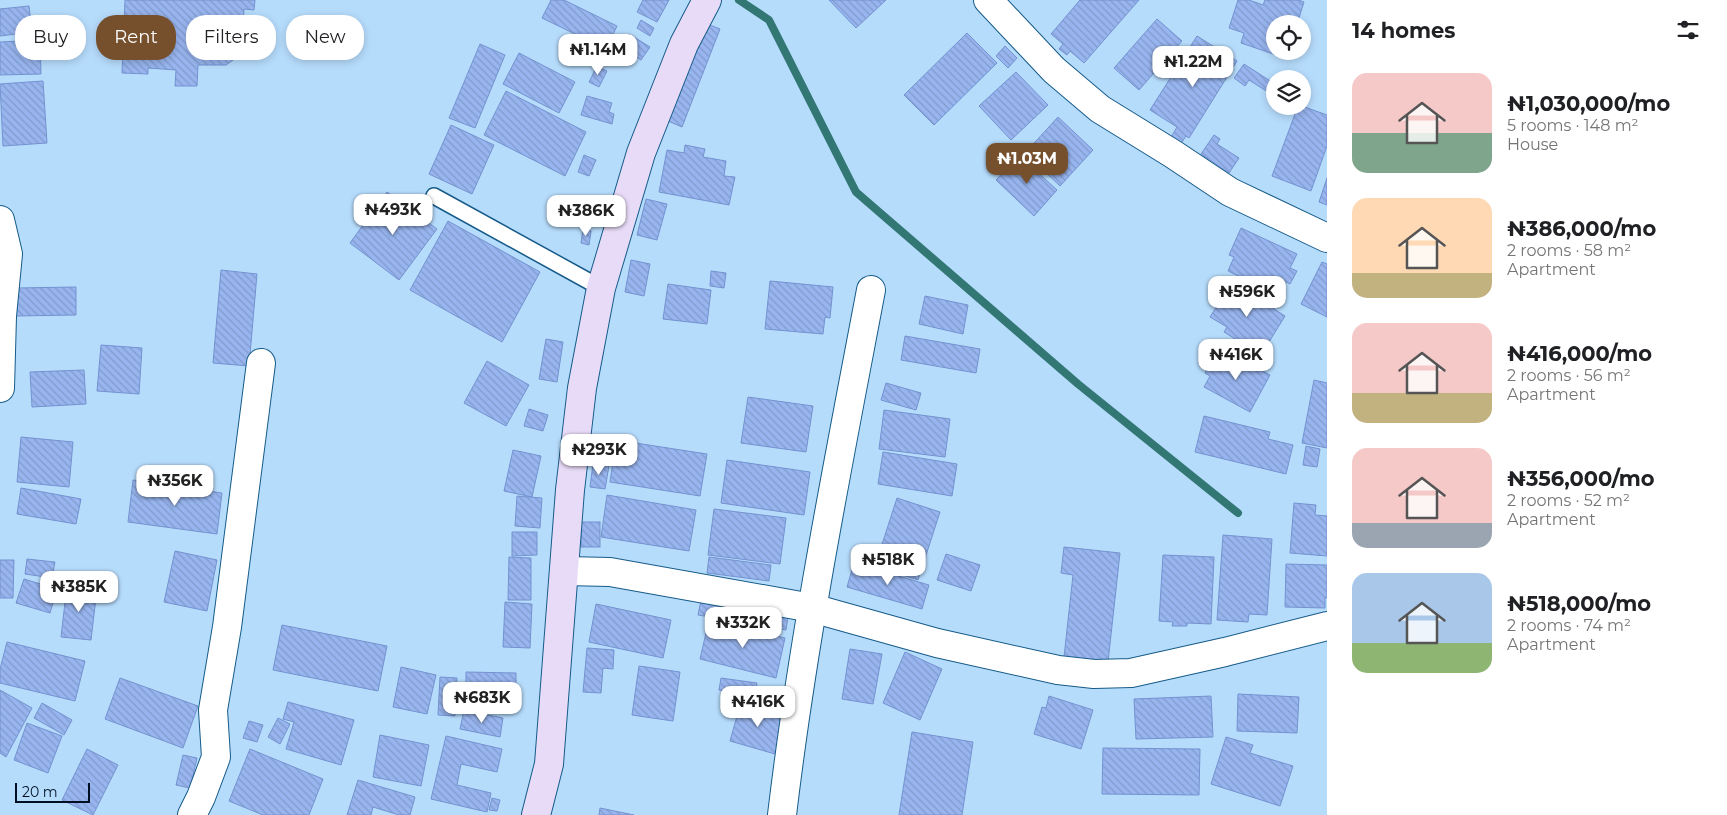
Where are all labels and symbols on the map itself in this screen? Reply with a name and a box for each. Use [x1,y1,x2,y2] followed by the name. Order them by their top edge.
[557,34,639,76] pin: ₦1.14M
[1152,46,1234,88] pin: ₦1.22M
[986,142,1068,185] pin: ₦1.03M
[358,194,428,236] pin: ₦493K
[551,194,621,237] pin: ₦386K
[1212,276,1282,318] pin: ₦596K
[1201,338,1271,381] pin: ₦416K
[564,434,634,476] pin: ₦293K
[140,464,210,507] pin: ₦356K
[853,544,923,586] pin: ₦518K
[44,570,114,613] pin: ₦385K
[708,606,778,649] pin: ₦332K
[447,682,517,724] pin: ₦683K
[723,686,793,728] pin: ₦416K
[15,780,90,803] scale bar

